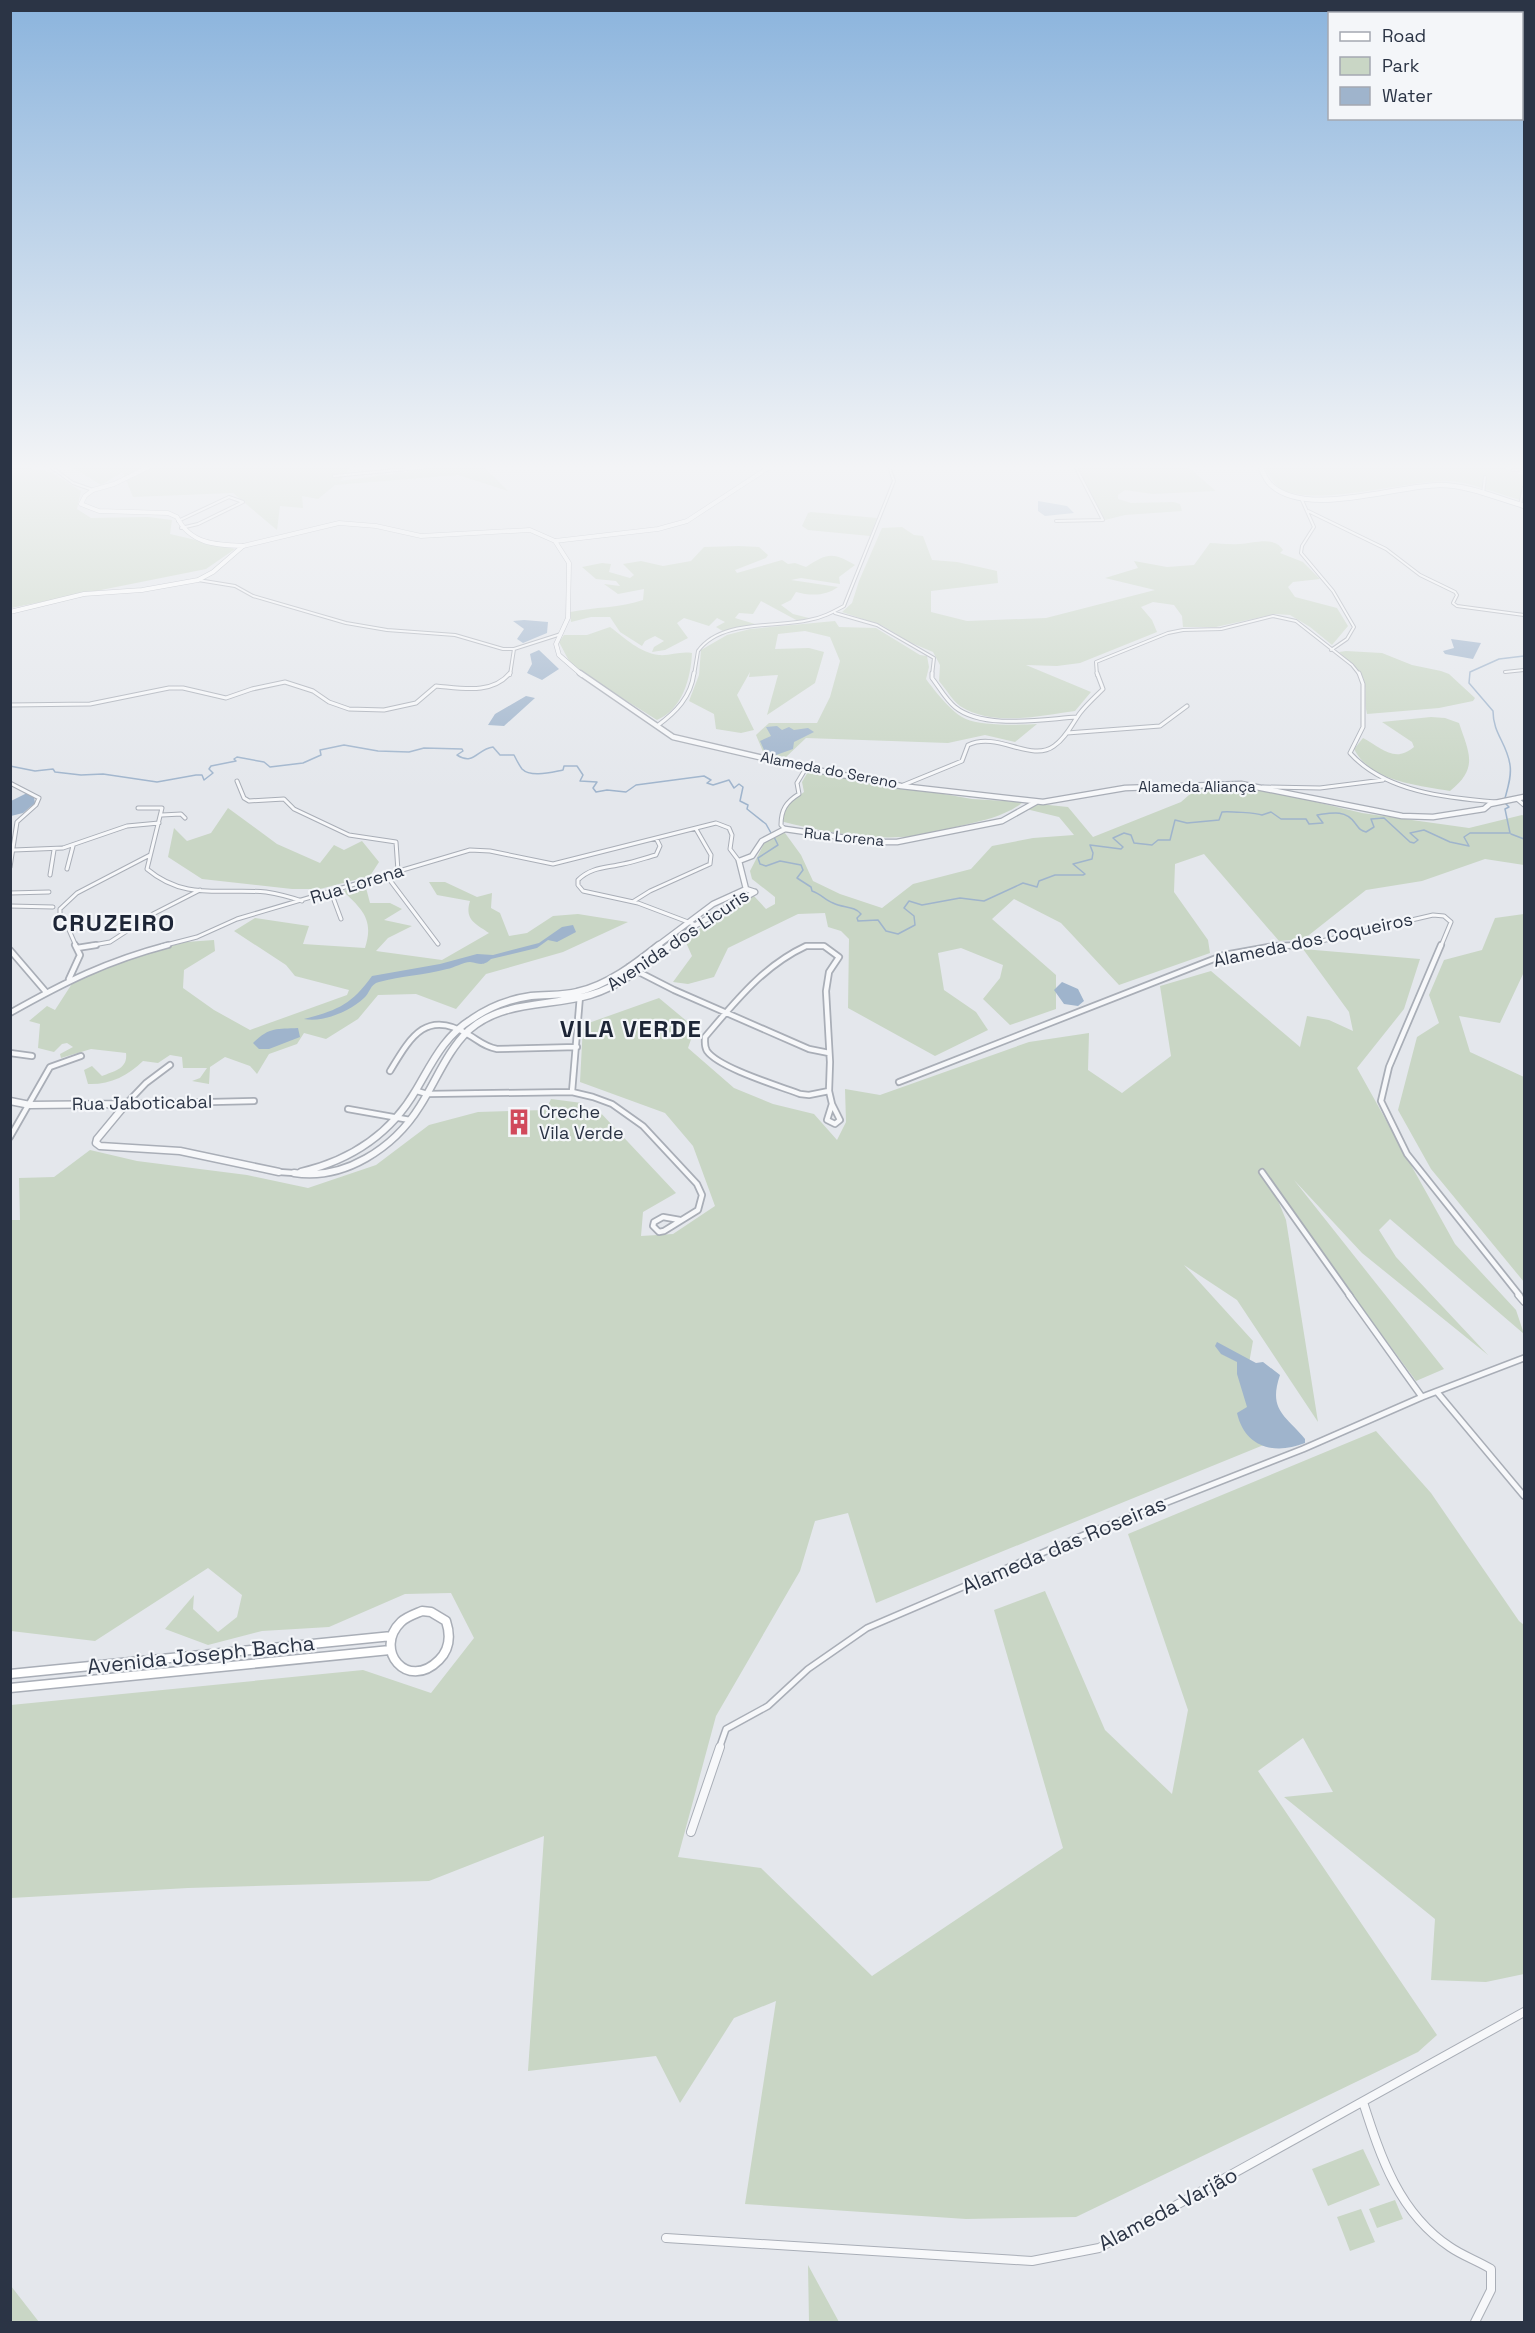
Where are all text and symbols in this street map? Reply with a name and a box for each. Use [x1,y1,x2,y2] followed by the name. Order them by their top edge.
[1328,12,1523,120] legend
[1382,24,1426,47] text: Road
[1382,54,1420,77] text: Park
[1382,84,1433,107] text: Water
[759,747,899,792] street label: Alameda do Sereno
[1138,777,1256,796] street label: Alameda Aliança
[803,823,886,850] street label: Rua Lorena
[307,858,406,909] street label: Rua Lorena
[602,883,753,996] street label: Avenida dos Licuris
[52,907,176,938] district label: CRUZEIRO
[1211,907,1415,972] street label: Alameda dos Coqueiros
[560,1013,702,1044] district label: VILA VERDE
[72,1090,212,1115] street label: Rua Jaboticabal
[539,1100,624,1144] place label: Creche Vila Verde
[504,1107,534,1137] building icon: Creche Vila Verde
[958,1489,1170,1600] street label: Alameda das Roseiras
[86,1629,316,1680] street label: Avenida Joseph Bacha
[1094,2161,1242,2257] street label: Alameda Varjão

